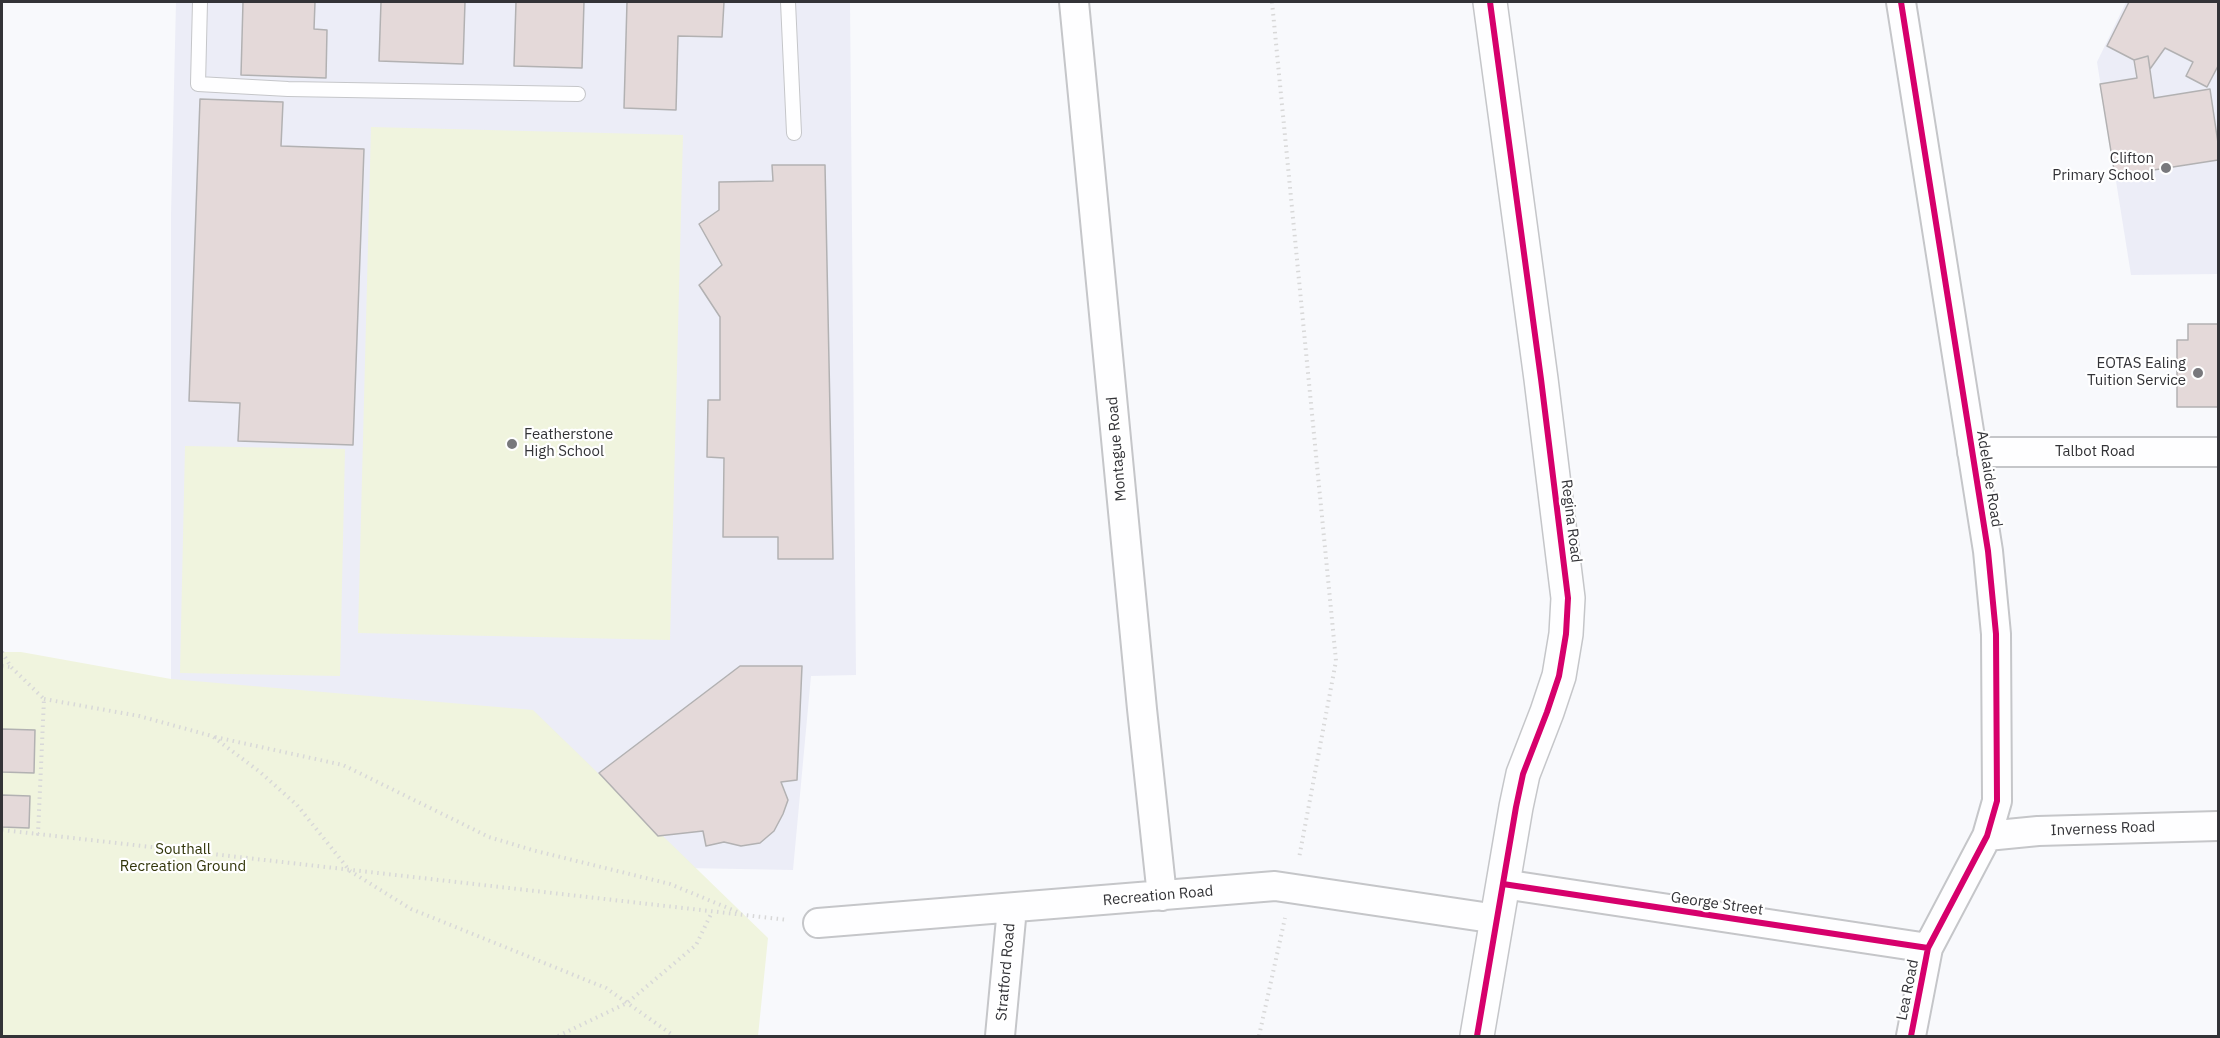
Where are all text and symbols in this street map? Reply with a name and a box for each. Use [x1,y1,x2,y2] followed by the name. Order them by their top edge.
[2052,150,2154,185] place label: Clifton Primary School
[2159,161,2173,175] marker: Clifton Primary School
[2087,355,2186,390] place label: EOTAS Ealing Tuition Service
[2191,366,2205,380] marker: EOTAS Ealing Tuition Service
[1103,396,1131,502] street label: Montague Road
[524,426,613,461] place label: Featherstone High School
[1972,430,2006,528] street label: Adelaide Road
[505,437,519,451] marker: Featherstone High School
[2055,443,2135,461] street label: Talbot Road
[1557,478,1585,564] street label: Regina Road
[2050,818,2156,840] street label: Inverness Road
[120,841,246,876] park label: Southall Recreation Ground
[1102,882,1214,910] street label: Recreation Road
[1670,889,1764,919] street label: George Street
[993,922,1019,1022] street label: Stratford Road
[1893,958,1923,1022] street label: Lea Road

